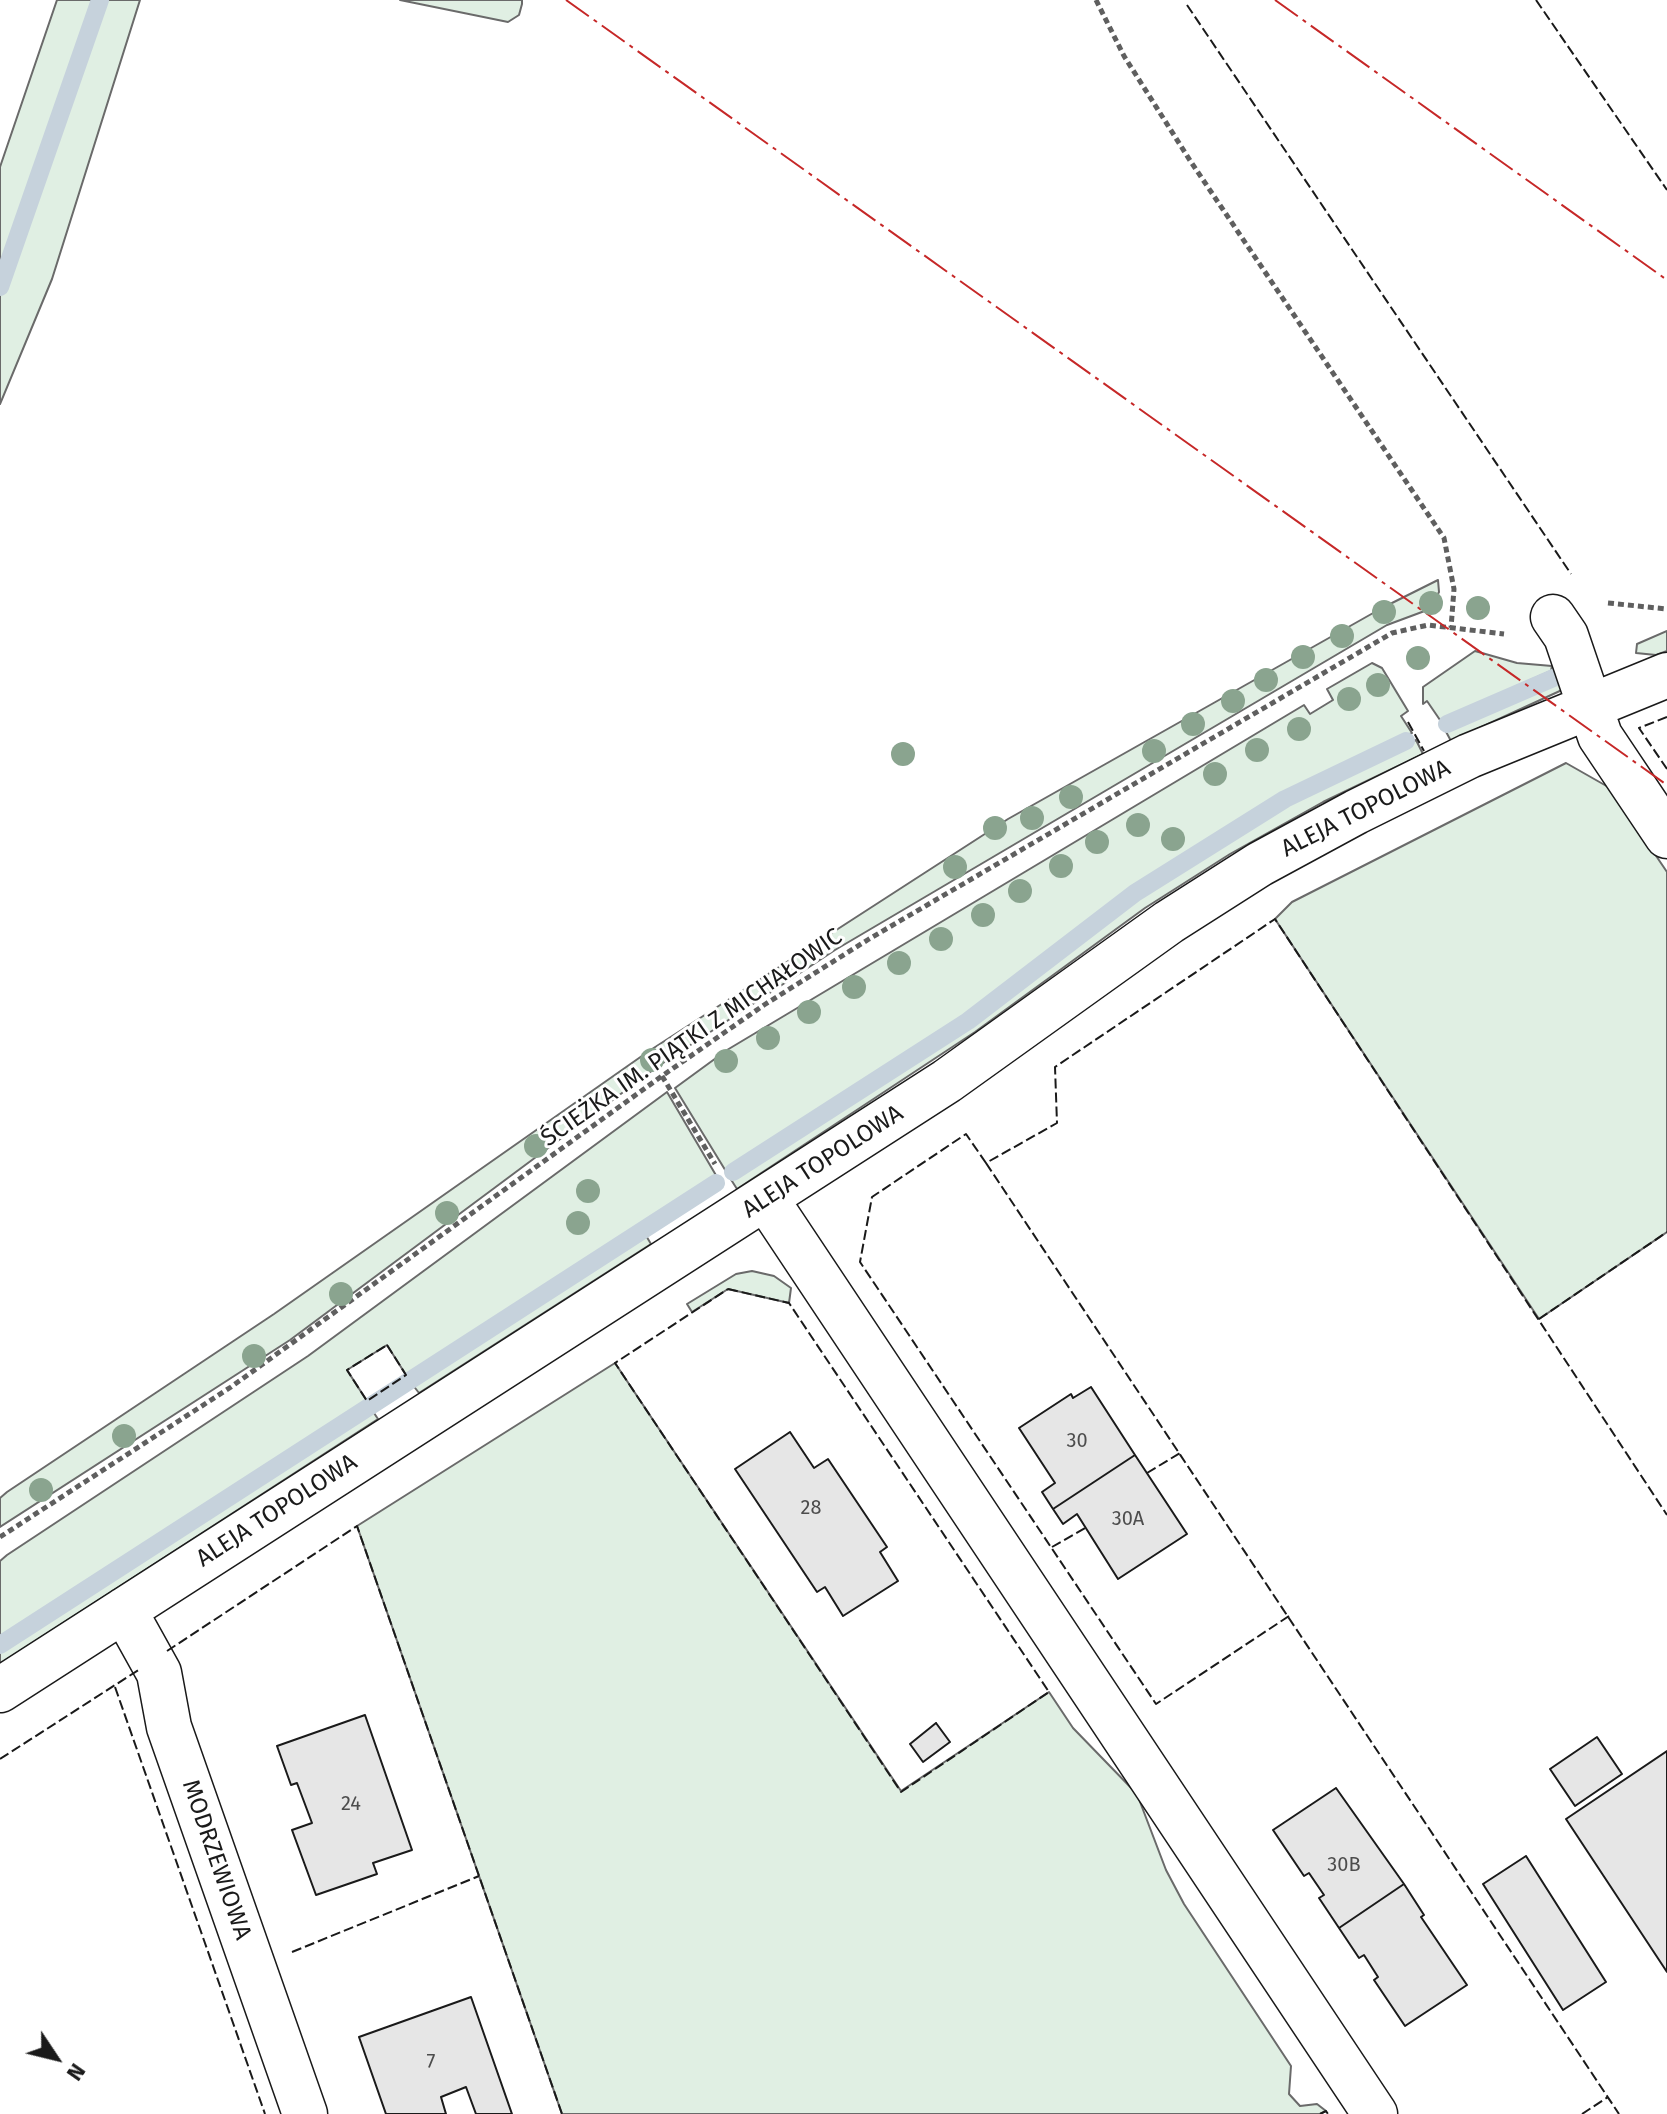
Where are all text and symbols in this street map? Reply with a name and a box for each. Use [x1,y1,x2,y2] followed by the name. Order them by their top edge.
[1277,754,1455,864] street label: ALEJA TOPOLOWA
[536,923,848,1153] street label: ŚCIEŻKA IM. PIĄTKI Z MICHAŁOWIC
[737,1099,909,1225] street label: ALEJA TOPOLOWA
[1066,1429,1088,1453] house number: 30
[191,1448,363,1574] street label: ALEJA TOPOLOWA
[801,1496,821,1520] house number: 28
[1112,1507,1144,1531] house number: 30A
[175,1776,257,1944] street label: MODRZEWIOWA
[341,1792,361,1816] house number: 24
[1327,1853,1361,1877] house number: 30B
[16,2018,96,2098] north arrow
[427,2050,435,2074] house number: 7
[61,2058,91,2086] text: N

